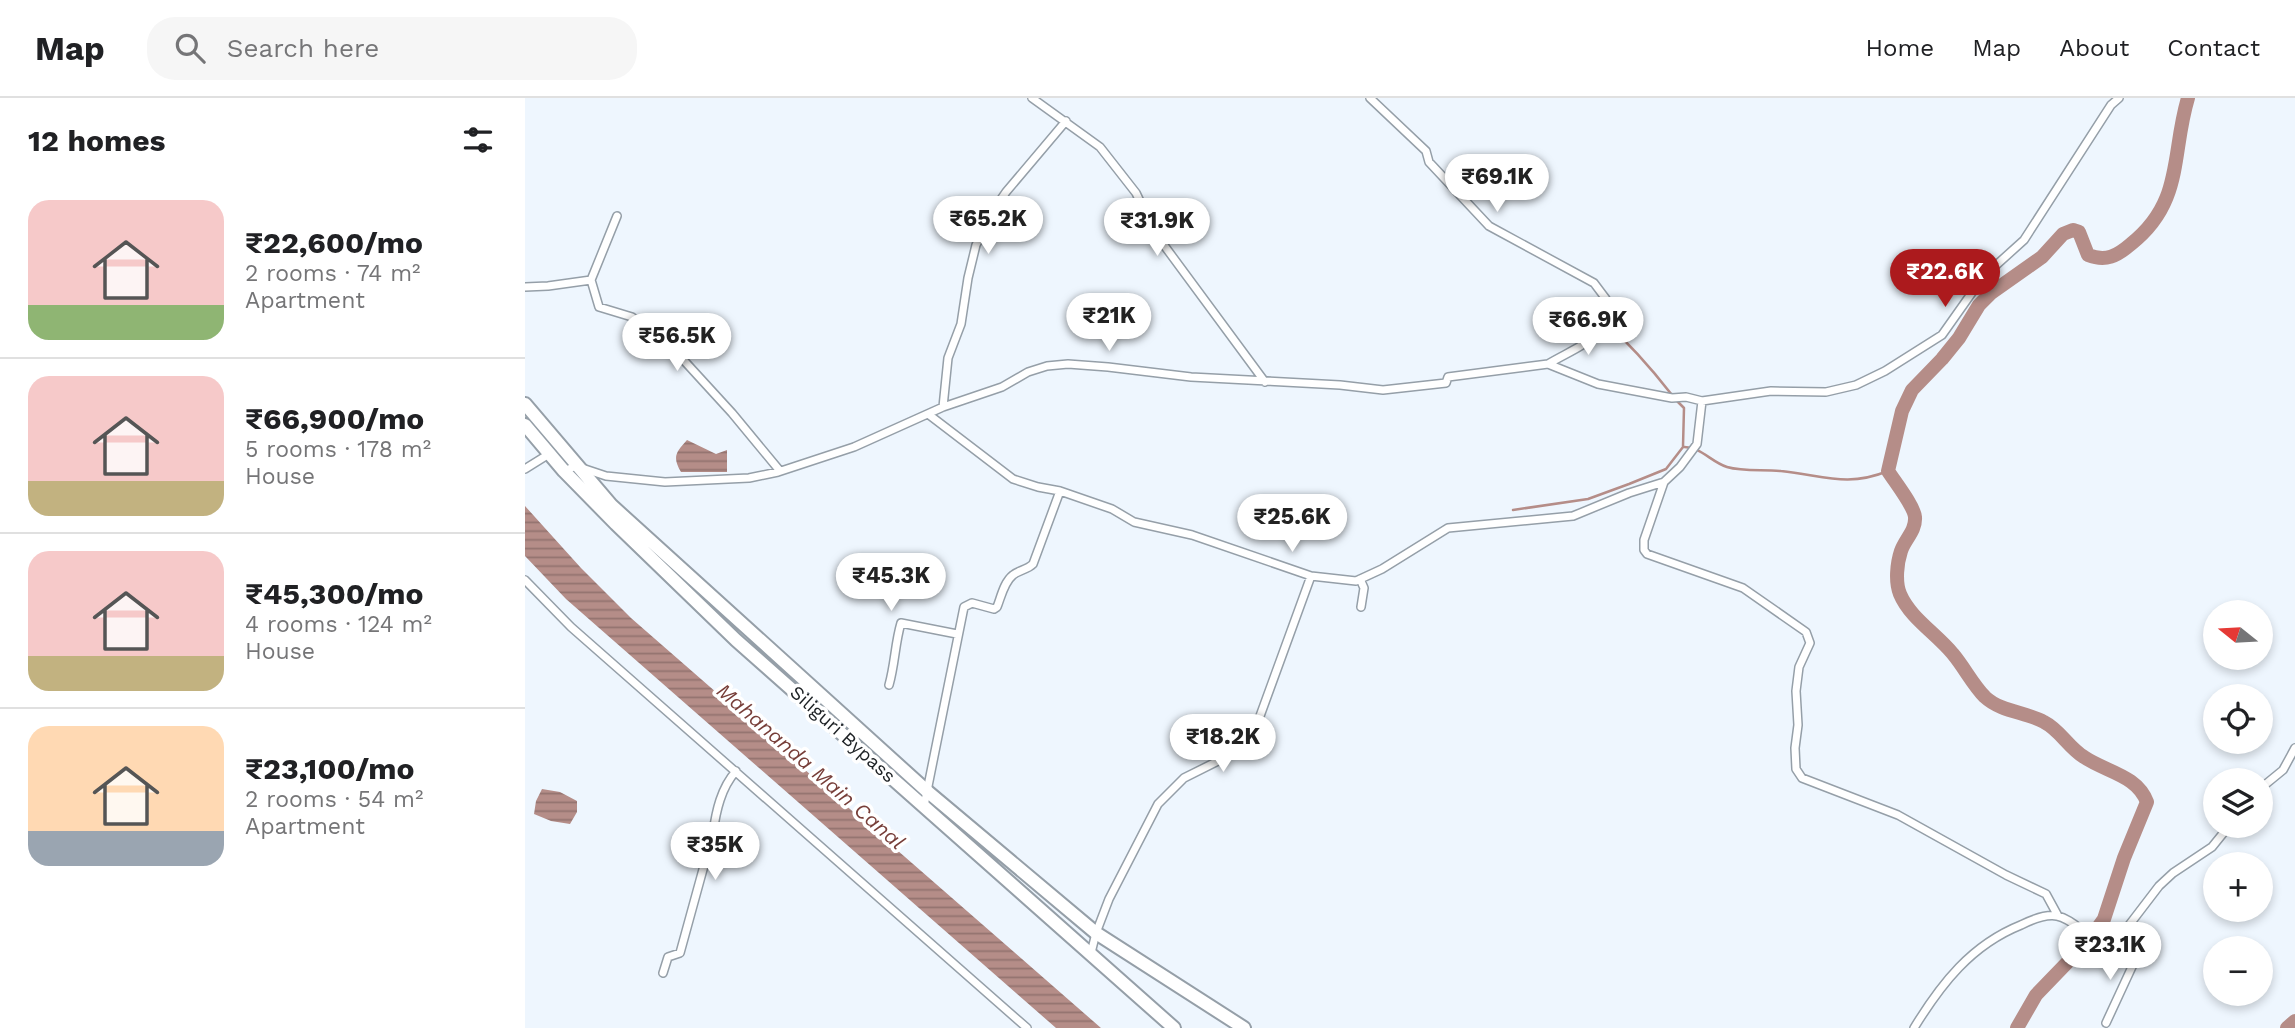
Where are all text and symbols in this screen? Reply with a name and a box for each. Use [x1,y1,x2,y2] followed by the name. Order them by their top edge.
[147,17,637,80] search box
[35,29,105,68] text: Map
[171,29,209,67] icon: search
[227,33,379,63] text: Search here
[1866,34,1934,62] text: Home
[1972,34,2021,62] text: Map
[2059,34,2129,62] text: About
[2167,34,2260,62] text: Contact
[459,121,497,159] icon: filters
[28,123,166,158] text: 12 homes
[1440,155,1554,214] pin: ₹69.1K
[1461,163,1533,190] text: ₹69.1K
[931,197,1045,256] pin: ₹65.2K
[1100,198,1214,258] pin: ₹31.9K
[949,205,1027,232] text: ₹65.2K
[1120,207,1194,234] text: ₹31.9K
[245,225,423,260] text: ₹22,600/mo
[84,228,168,312] icon: home
[1888,250,2002,309] pin: ₹22.6K
[1906,258,1984,285] text: ₹22.6K
[245,260,420,287] text: 2 rooms · 74 m²
[245,287,365,314] text: Apartment
[1068,294,1150,353] pin: ₹21K
[1531,298,1645,357] pin: ₹66.9K
[1082,302,1136,329] text: ₹21K
[1549,306,1627,333] text: ₹66.9K
[620,314,734,373] pin: ₹56.5K
[638,322,716,349] text: ₹56.5K
[245,401,424,436] text: ₹66,900/mo
[84,404,168,488] icon: home
[245,436,431,463] text: 5 rooms · 178 m²
[245,463,315,490] text: House
[1235,494,1349,554] pin: ₹25.6K
[1253,503,1331,530] text: ₹25.6K
[834,554,948,613] pin: ₹45.3K
[852,562,930,589] text: ₹45.3K
[245,576,424,611] text: ₹45,300/mo
[84,579,168,663] icon: home
[2203,600,2273,670] north arrow
[2203,600,2273,1006] map controls
[245,611,432,638] text: 4 rooms · 124 m²
[245,638,315,665] text: House
[712,678,910,854] water label: Mahananda Main Canal
[786,681,900,787] street label: Siliguri Bypass
[2203,684,2273,754] button: locate
[1166,714,1280,774] pin: ₹18.2K
[1186,723,1260,750] text: ₹18.2K
[245,751,414,786] text: ₹23,100/mo
[84,754,168,838] icon: home
[2203,768,2273,838] button: layers
[245,786,423,813] text: 2 rooms · 54 m²
[245,813,365,840] text: Apartment
[674,822,756,882] pin: ₹35K
[687,831,743,858] text: ₹35K
[2203,852,2273,922] button: +
[2053,922,2167,982] pin: ₹23.1K
[2074,931,2146,958] text: ₹23.1K
[2203,936,2273,1006] button: −

